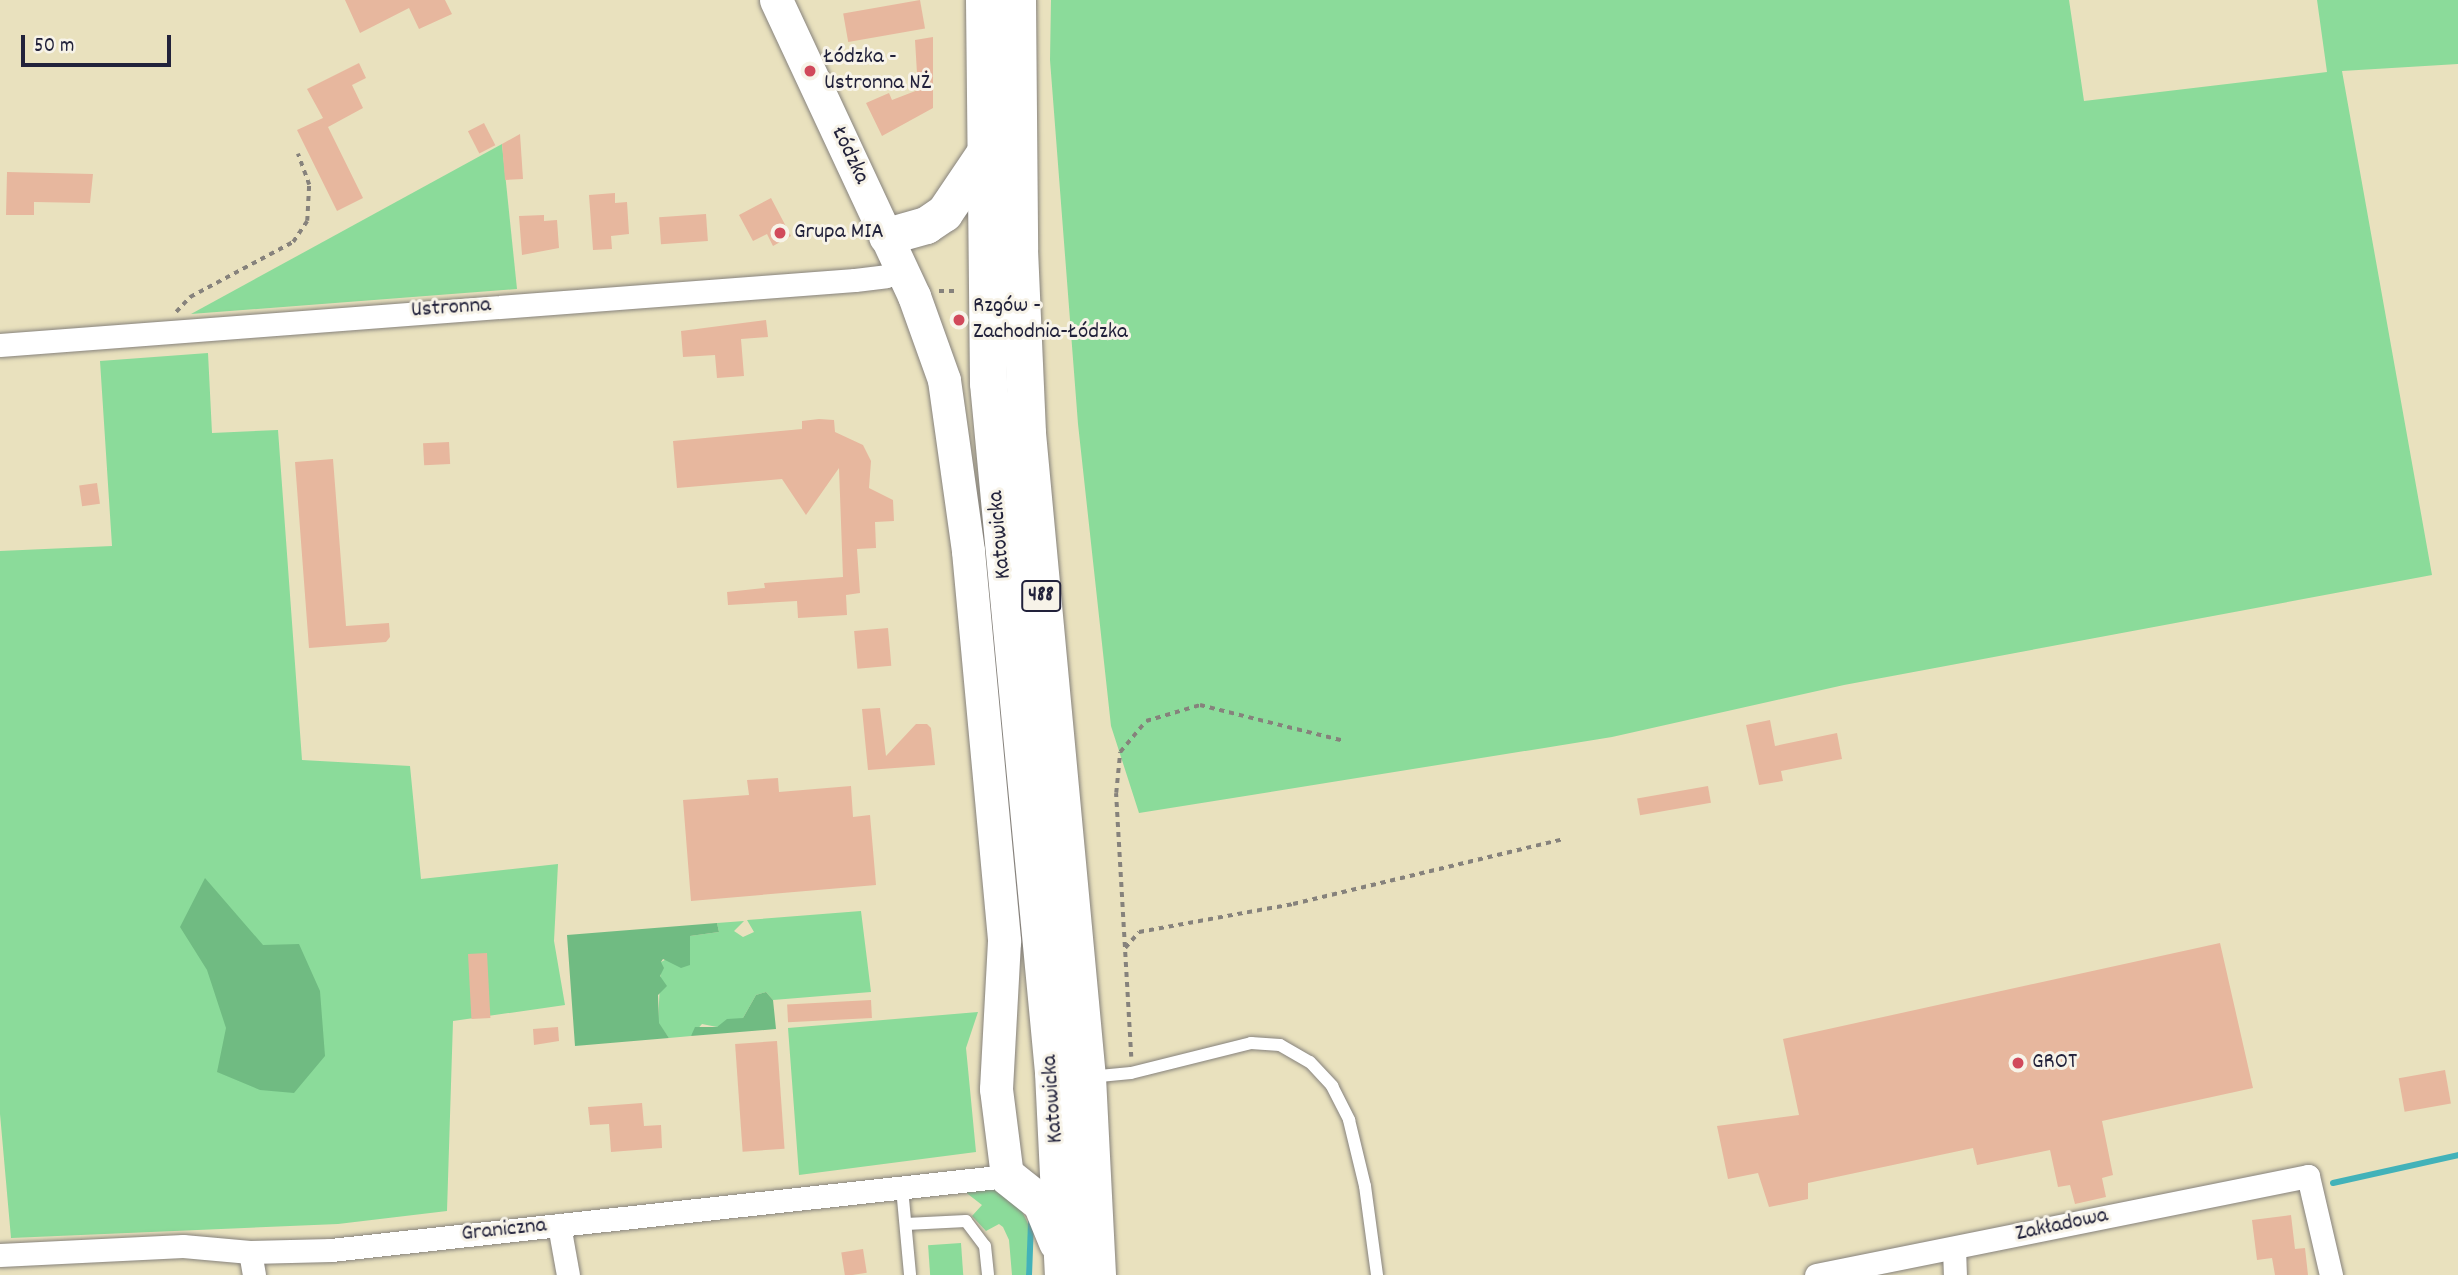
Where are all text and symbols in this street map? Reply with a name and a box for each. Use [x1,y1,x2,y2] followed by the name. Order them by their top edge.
[24,21,175,65] scale bar
[34,32,74,62] text: 50 m
[824,44,931,98] place label: Łódzka - Ustronna NŻ
[802,63,818,79] marker: Łódzka - Ustronna NŻ
[824,123,874,189] street label: Łódzka
[794,219,884,247] place label: Grupa MIA
[772,225,788,241] marker: Grupa MIA
[410,292,492,326] street label: Ustronna
[973,293,1128,347] place label: Rzgów - Zachodnia-Łódzka
[951,312,967,328] marker: Rzgów - Zachodnia-Łódzka
[983,490,1019,580] street label: Katowicka
[1020,578,1062,614] road number: 488
[2032,1049,2077,1077] place label: GROT
[1037,1054,1071,1144] street label: Katowicka
[2010,1055,2026,1071] marker: GROT
[2013,1203,2111,1249] street label: Zakładowa
[460,1213,548,1249] street label: Graniczna

